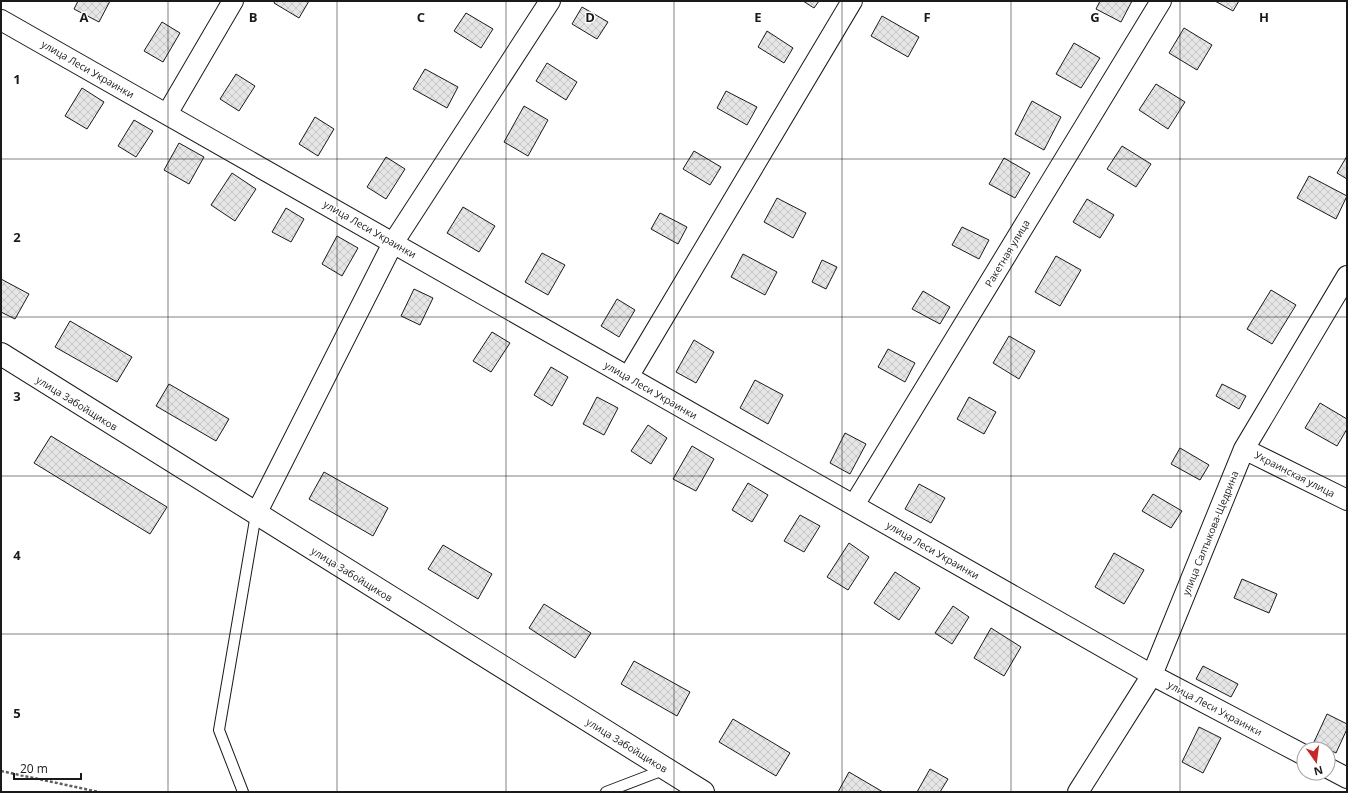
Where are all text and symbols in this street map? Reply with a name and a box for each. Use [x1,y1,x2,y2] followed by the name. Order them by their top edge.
[80,8,89,26] text: A
[249,8,258,26] text: B
[417,8,425,26] text: C
[585,8,595,26] text: D
[754,8,762,26] text: E
[923,8,931,26] text: F
[1090,8,1100,26] text: G
[1259,8,1269,26] text: H
[39,37,137,101] street label: улица Леси Украинки
[13,70,21,88] text: 1
[321,197,419,261] street label: улица Леси Украинки
[981,217,1033,289] street label: Ракетная улица
[13,228,21,246] text: 2
[602,358,700,422] street label: улица Леси Украинки
[34,372,121,434] street label: улица Забойщиков
[13,387,21,405] text: 3
[1252,448,1338,500] street label: Украинская улица
[1179,469,1241,597] street label: улица Салтыкова-Щедрина
[884,518,982,582] street label: улица Леси Украинки
[309,543,396,605] street label: улица Забойщиков
[13,546,21,564] text: 4
[1165,677,1265,739] street label: улица Леси Украинки
[13,704,21,722] text: 5
[584,714,671,776] street label: улица Забойщиков
[1296,741,1336,781] north arrow
[14,755,81,781] scale bar
[20,760,48,777] text: 20 m
[1312,763,1325,780] text: N

